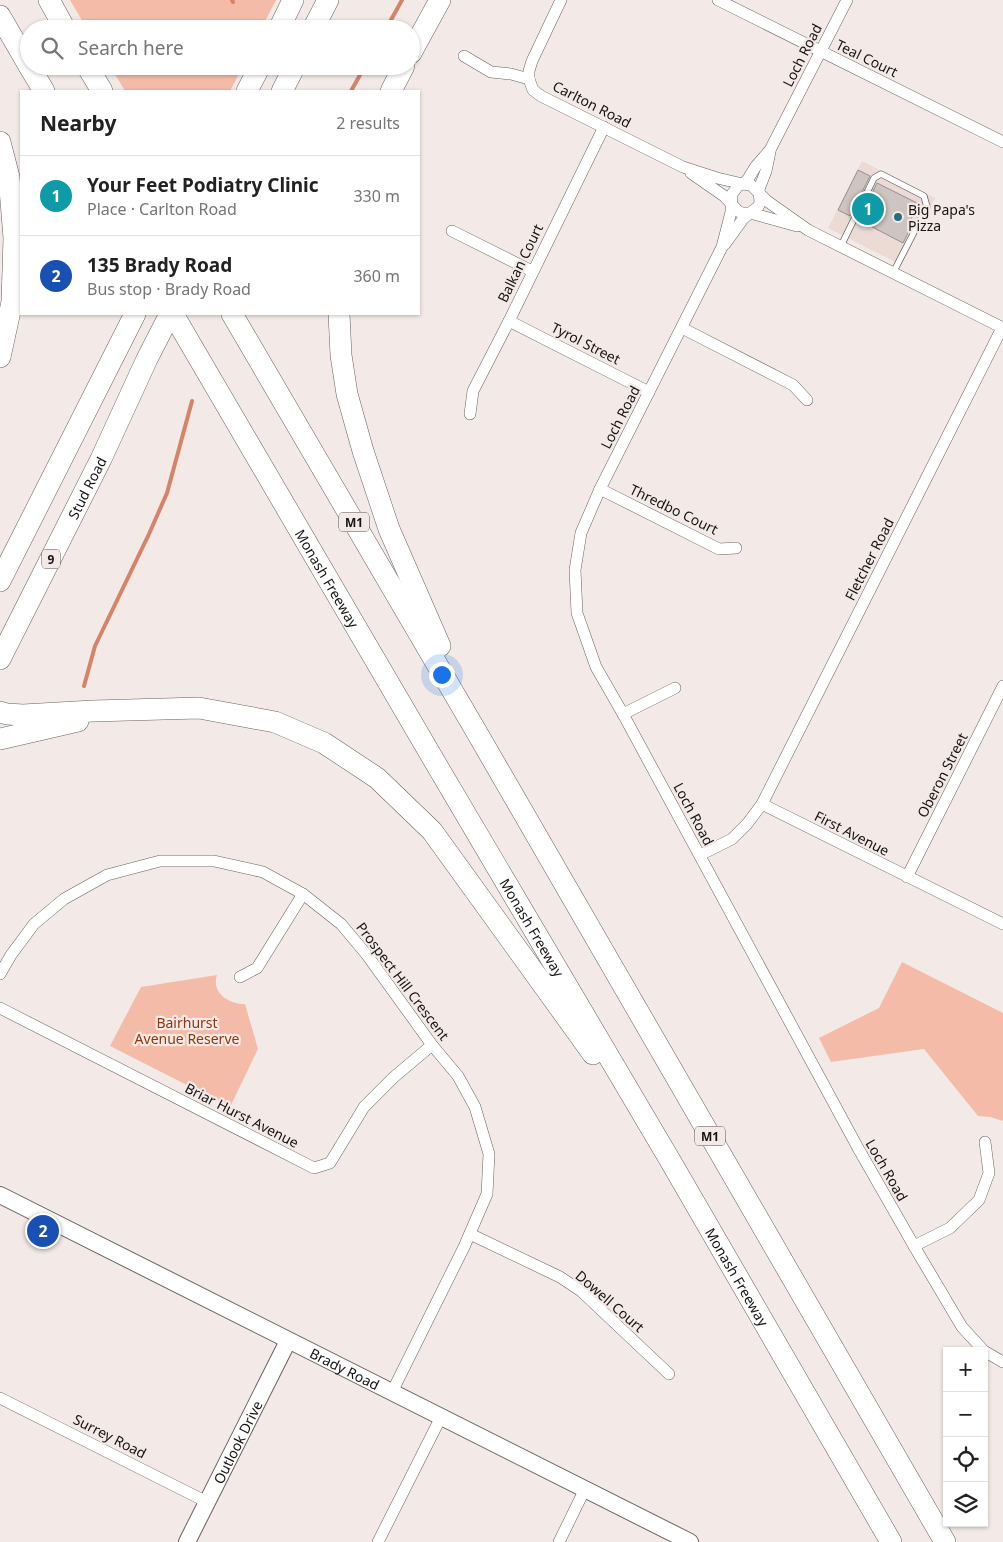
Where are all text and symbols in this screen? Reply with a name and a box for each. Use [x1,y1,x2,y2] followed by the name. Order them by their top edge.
[20,20,420,75] search box
[778,20,826,90] street label: Loch Road
[38,34,66,62] icon: search
[78,35,184,61] text: Search here
[833,35,901,81] street label: Teal Court
[550,76,634,132] street label: Carlton Road
[40,109,116,137] text: Nearby
[336,112,400,134] text: 2 results
[87,172,319,198] text: Your Feet Podiatry Clinic
[51,185,61,207] text: 1
[353,185,400,207] text: 330 m
[852,190,884,228] pin: 1
[87,198,237,220] text: Place · Carlton Road
[908,200,975,235] place label: Big Papa's Pizza
[892,211,904,223] marker: Big Papa's Pizza
[493,221,547,305] street label: Balkan Court
[87,252,232,278] text: 135 Brady Road
[51,265,61,287] text: 2
[353,265,400,287] text: 360 m
[87,278,251,300] text: Bus stop · Brady Road
[548,318,624,368] street label: Tyrol Street
[596,382,644,452] street label: Loch Road
[63,453,110,522] street label: Stud Road
[627,479,721,539] street label: Thredbo Court
[339,512,369,532] road number: M1
[840,515,898,603] street label: Fletcher Road
[291,525,364,632] street label: Monash Freeway
[42,550,60,568] road number: 9
[429,662,455,688] your location
[912,729,972,821] street label: Oberon Street
[670,779,718,849] street label: Loch Road
[812,806,893,860] street label: First Avenue
[496,875,569,981] street label: Monash Freeway
[352,918,454,1044] street label: Prospect Hill Crescent
[135,1013,239,1048] park label: Bairhurst Avenue Reserve
[182,1078,302,1152] street label: Briar Hurst Avenue
[695,1126,725,1146] road number: M1
[862,1136,912,1204] street label: Loch Road
[27,1212,59,1250] pin: 2
[701,1224,774,1330] street label: Monash Freeway
[572,1266,648,1336] street label: Dowell Court
[307,1343,383,1394] street label: Brady Road
[943,1347,988,1527] map controls
[943,1347,988,1392] button: +
[943,1392,988,1437] button: −
[208,1397,266,1487] street label: Outlook Drive
[70,1409,150,1463] street label: Surrey Road
[943,1437,988,1482] button: locate
[943,1482,988,1527] button: layers

